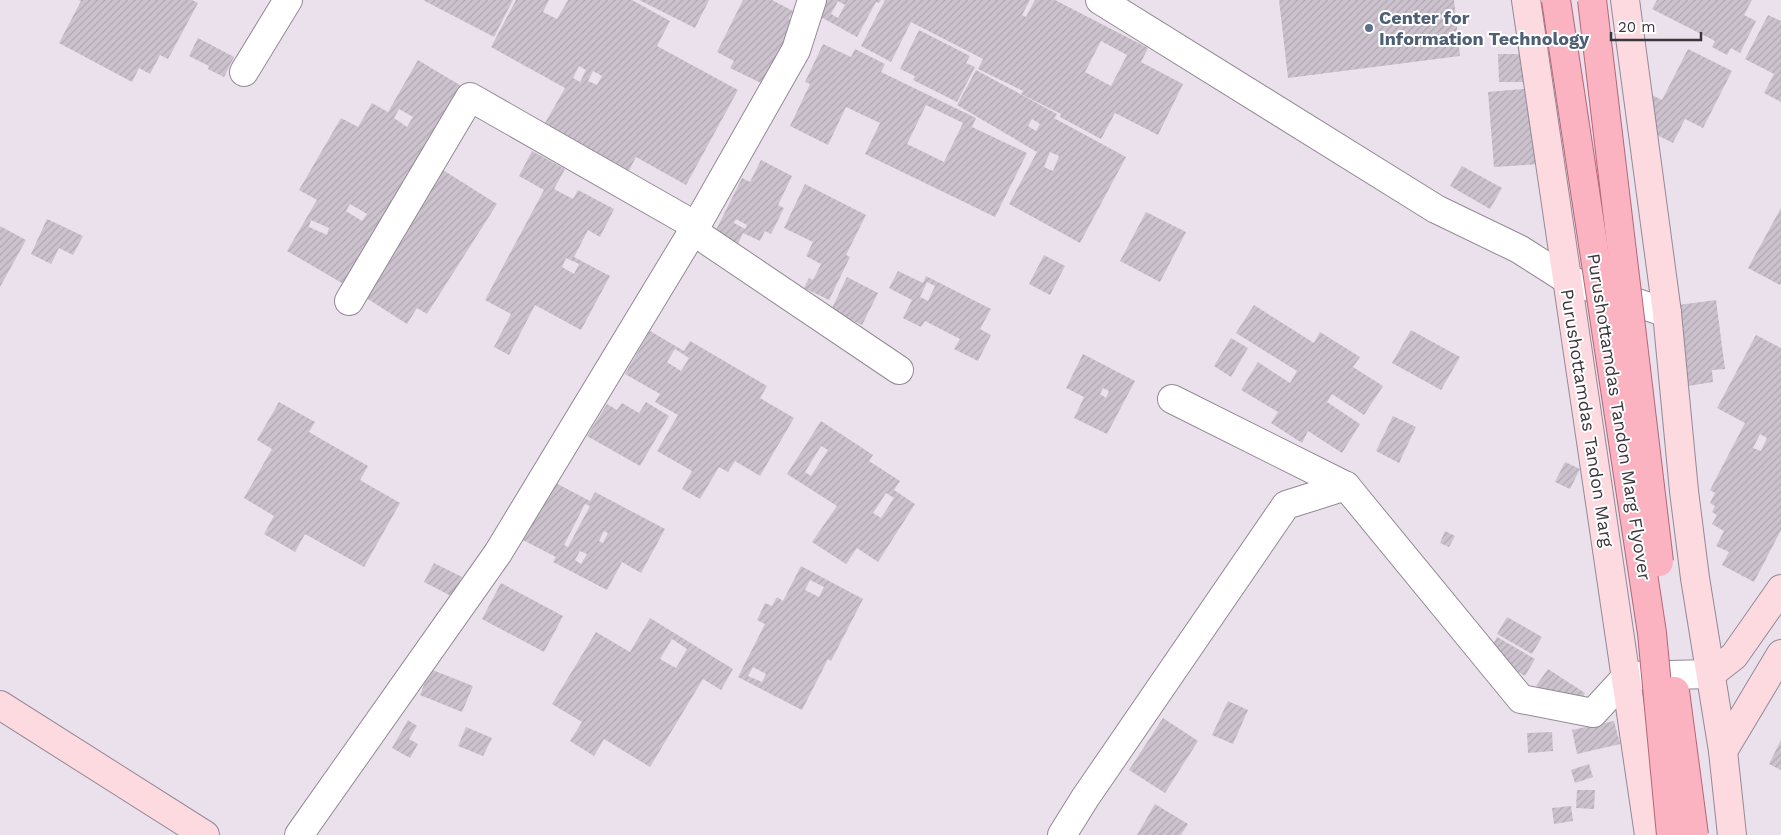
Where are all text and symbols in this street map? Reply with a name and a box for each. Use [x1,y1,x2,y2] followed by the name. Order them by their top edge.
[1379,7,1590,49] place label: Center for Information Technology
[1611,10,1701,42] scale bar
[1618,18,1656,36] text: 20 m
[1363,22,1375,34] marker: Center for Information Technology
[1582,252,1656,582] street label: Purushottamdas Tandon Marg Flyover
[1556,287,1618,549] street label: Purushottamdas Tandon Marg

